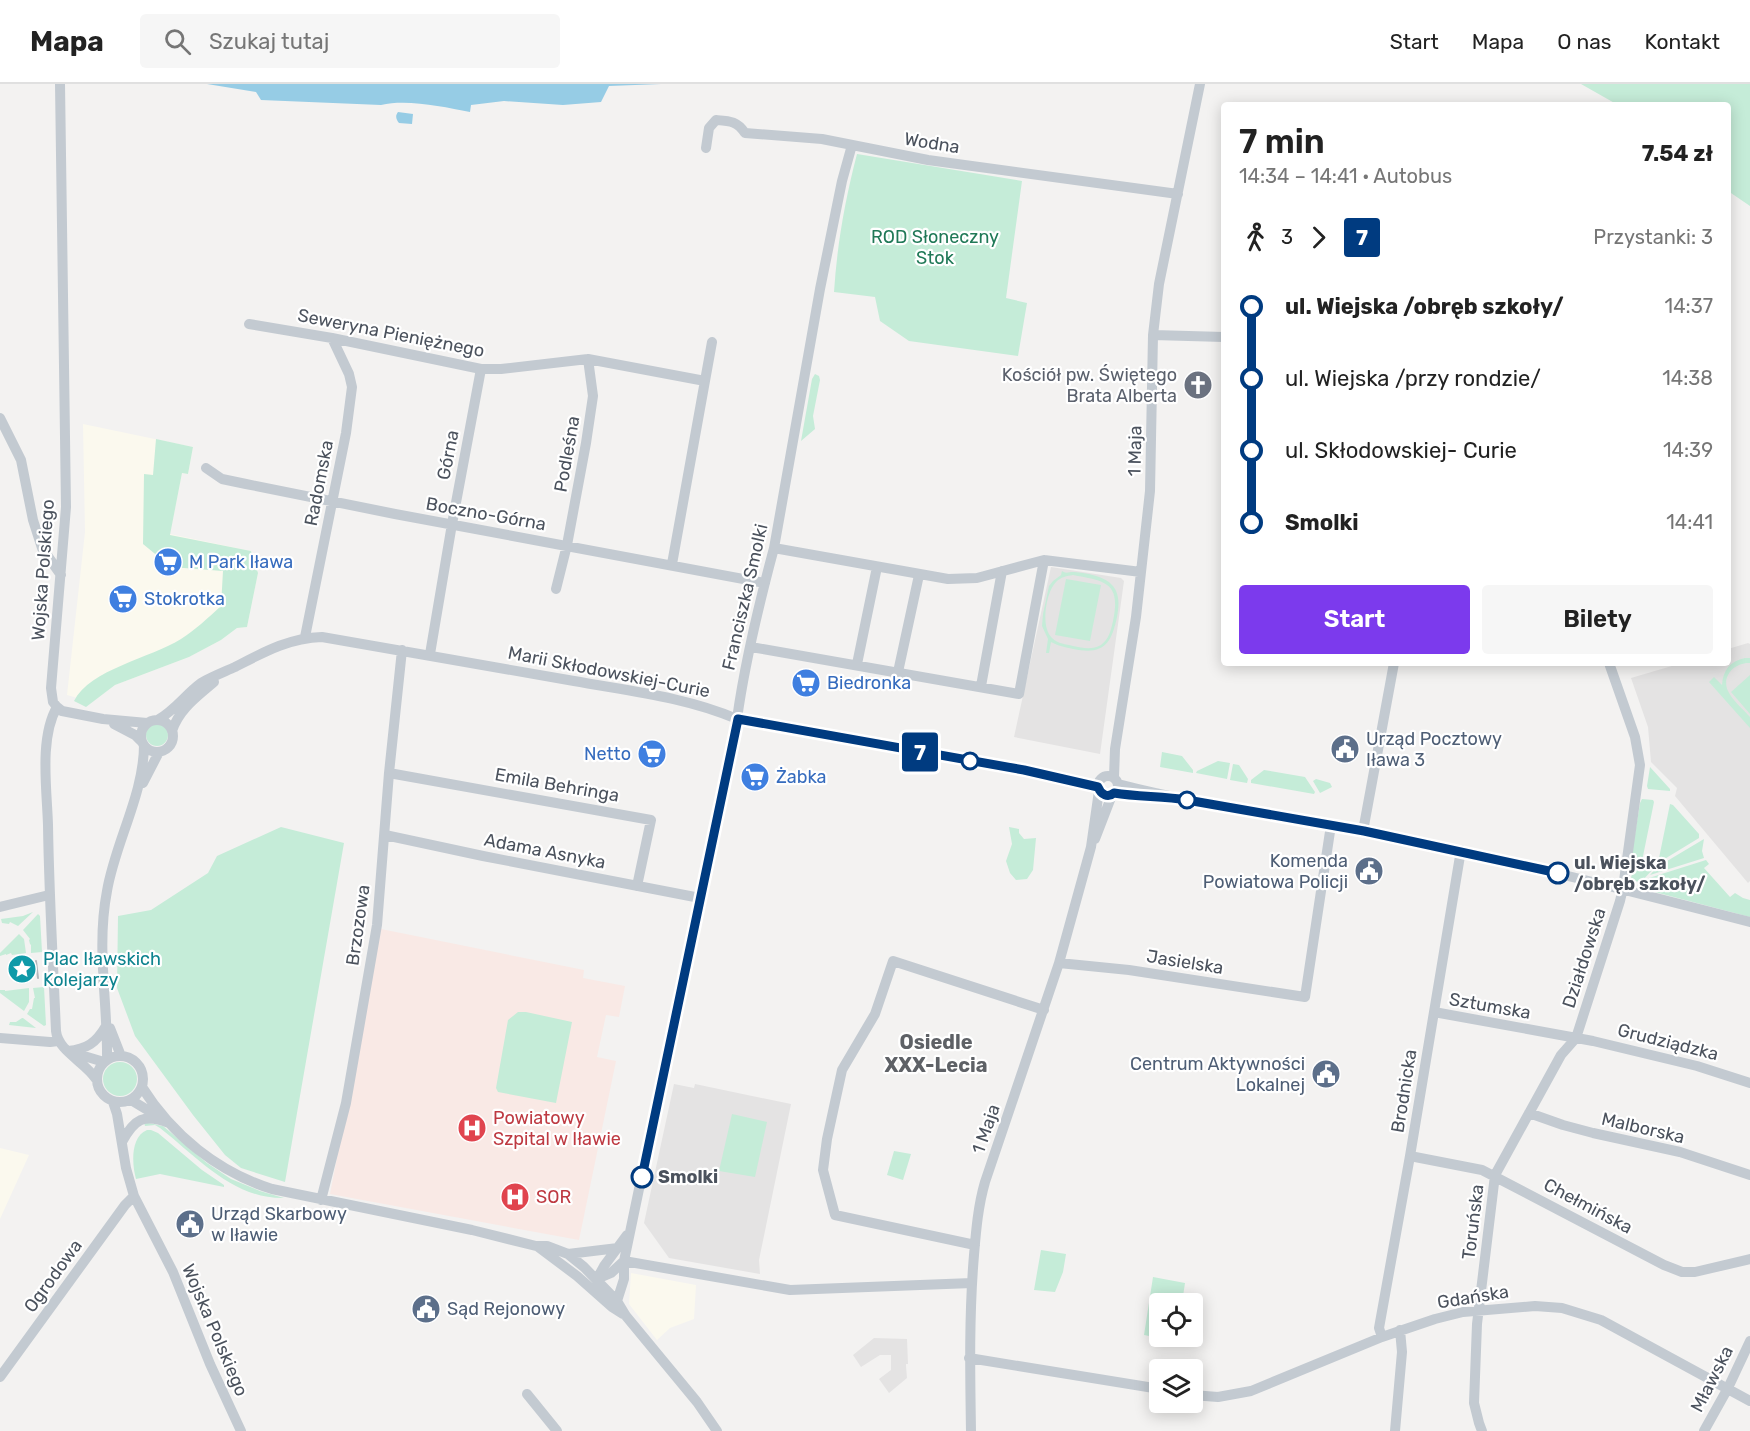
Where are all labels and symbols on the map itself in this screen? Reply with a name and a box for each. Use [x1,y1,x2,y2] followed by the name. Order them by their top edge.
[903,128,961,158] street label: Wodna
[871,226,999,269] park label: ROD Słoneczny Stok
[296,304,486,362] street label: Seweryna Pieniężnego
[1002,364,1177,407] place label: Kościół pw. Świętego Brata Alberta
[1182,369,1214,401] church icon: Kościół pw. Świętego Brata Alberta
[549,414,585,494] street label: Podleśna
[1124,425,1146,477] street label: 1 Maja
[432,428,464,482] street label: Górna
[300,438,338,528] street label: Radomska
[424,493,548,535] street label: Boczno-Górna
[27,499,59,641] street label: Wojska Polskiego
[717,522,773,672] street label: Franciszka Smolki
[152,546,184,578] supermarket icon: M Park Iława
[189,551,293,573] place label: M Park Iława
[107,583,139,615] supermarket icon: Stokrotka
[144,588,225,610] place label: Stokrotka
[506,642,712,702] street label: Marii Skłodowskiej-Curie
[790,667,822,699] supermarket icon: Biedronka
[827,672,911,694] place label: Biedronka
[1366,728,1502,771] place label: Urząd Pocztowy Iława 3
[900,732,940,772] line badge: 7
[1329,733,1361,765] public building icon: Urząd Pocztowy Iława 3
[636,738,668,770] supermarket icon: Netto
[584,743,631,765] place label: Netto
[961,752,979,770] unlabelled marker
[739,761,771,793] supermarket icon: Żabka
[493,763,621,807] street label: Emila Behringa
[776,766,827,788] place label: Żabka
[1178,791,1196,809] unlabelled marker
[482,828,608,874] street label: Adama Asnyka
[1203,850,1348,893] place label: Komenda Powiatowa Policji
[1574,852,1706,895] place label: ul. Wiejska /obręb szkoły/
[1353,855,1385,887] public building icon: Komenda Powiatowa Policji
[1547,862,1569,884] marker: ul. Wiejska /obręb szkoły/
[341,883,375,967] street label: Brzozowa
[1557,905,1611,1011] street label: Działdowska
[1145,945,1225,979] street label: Jasielska
[43,948,161,991] place label: Plac Iławskich Kolejarzy
[6,953,38,985] place icon: Plac Iławskich Kolejarzy
[1447,988,1533,1024] street label: Sztumska
[1615,1019,1721,1065] street label: Grudziądzka
[884,1030,988,1077] district label: Osiedle XXX-Lecia
[1387,1048,1421,1134] street label: Brodnicka
[1130,1053,1305,1096] place label: Centrum Aktywności Lokalnej
[1310,1058,1342,1090] public building icon: Centrum Aktywności Lokalnej
[967,1101,1005,1157] street label: 1 Maja
[493,1107,621,1150] place label: Powiatowy Szpital w Iławie
[1599,1108,1687,1148] street label: Malborska
[456,1112,488,1144] hospital icon: Powiatowy Szpital w Iławie
[631,1166,653,1188] marker: Smolki
[658,1166,718,1188] place label: Smolki
[1540,1173,1636,1239] street label: Chełmińska
[499,1181,531,1213] hospital icon: SOR
[1457,1183,1489,1261] street label: Toruńska
[536,1186,571,1208] place label: SOR
[211,1203,347,1246] place label: Urząd Skarbowy w Iławie
[174,1208,206,1240] public building icon: Urząd Skarbowy w Iławie
[19,1235,87,1317] street label: Ogrodowa
[177,1260,253,1400] street label: Wojska Polskiego
[1436,1281,1510,1313] street label: Gdańska
[410,1293,442,1325] public building icon: Sąd Rejonowy
[447,1298,565,1320] place label: Sąd Rejonowy
[1686,1342,1738,1416] street label: Mławska

